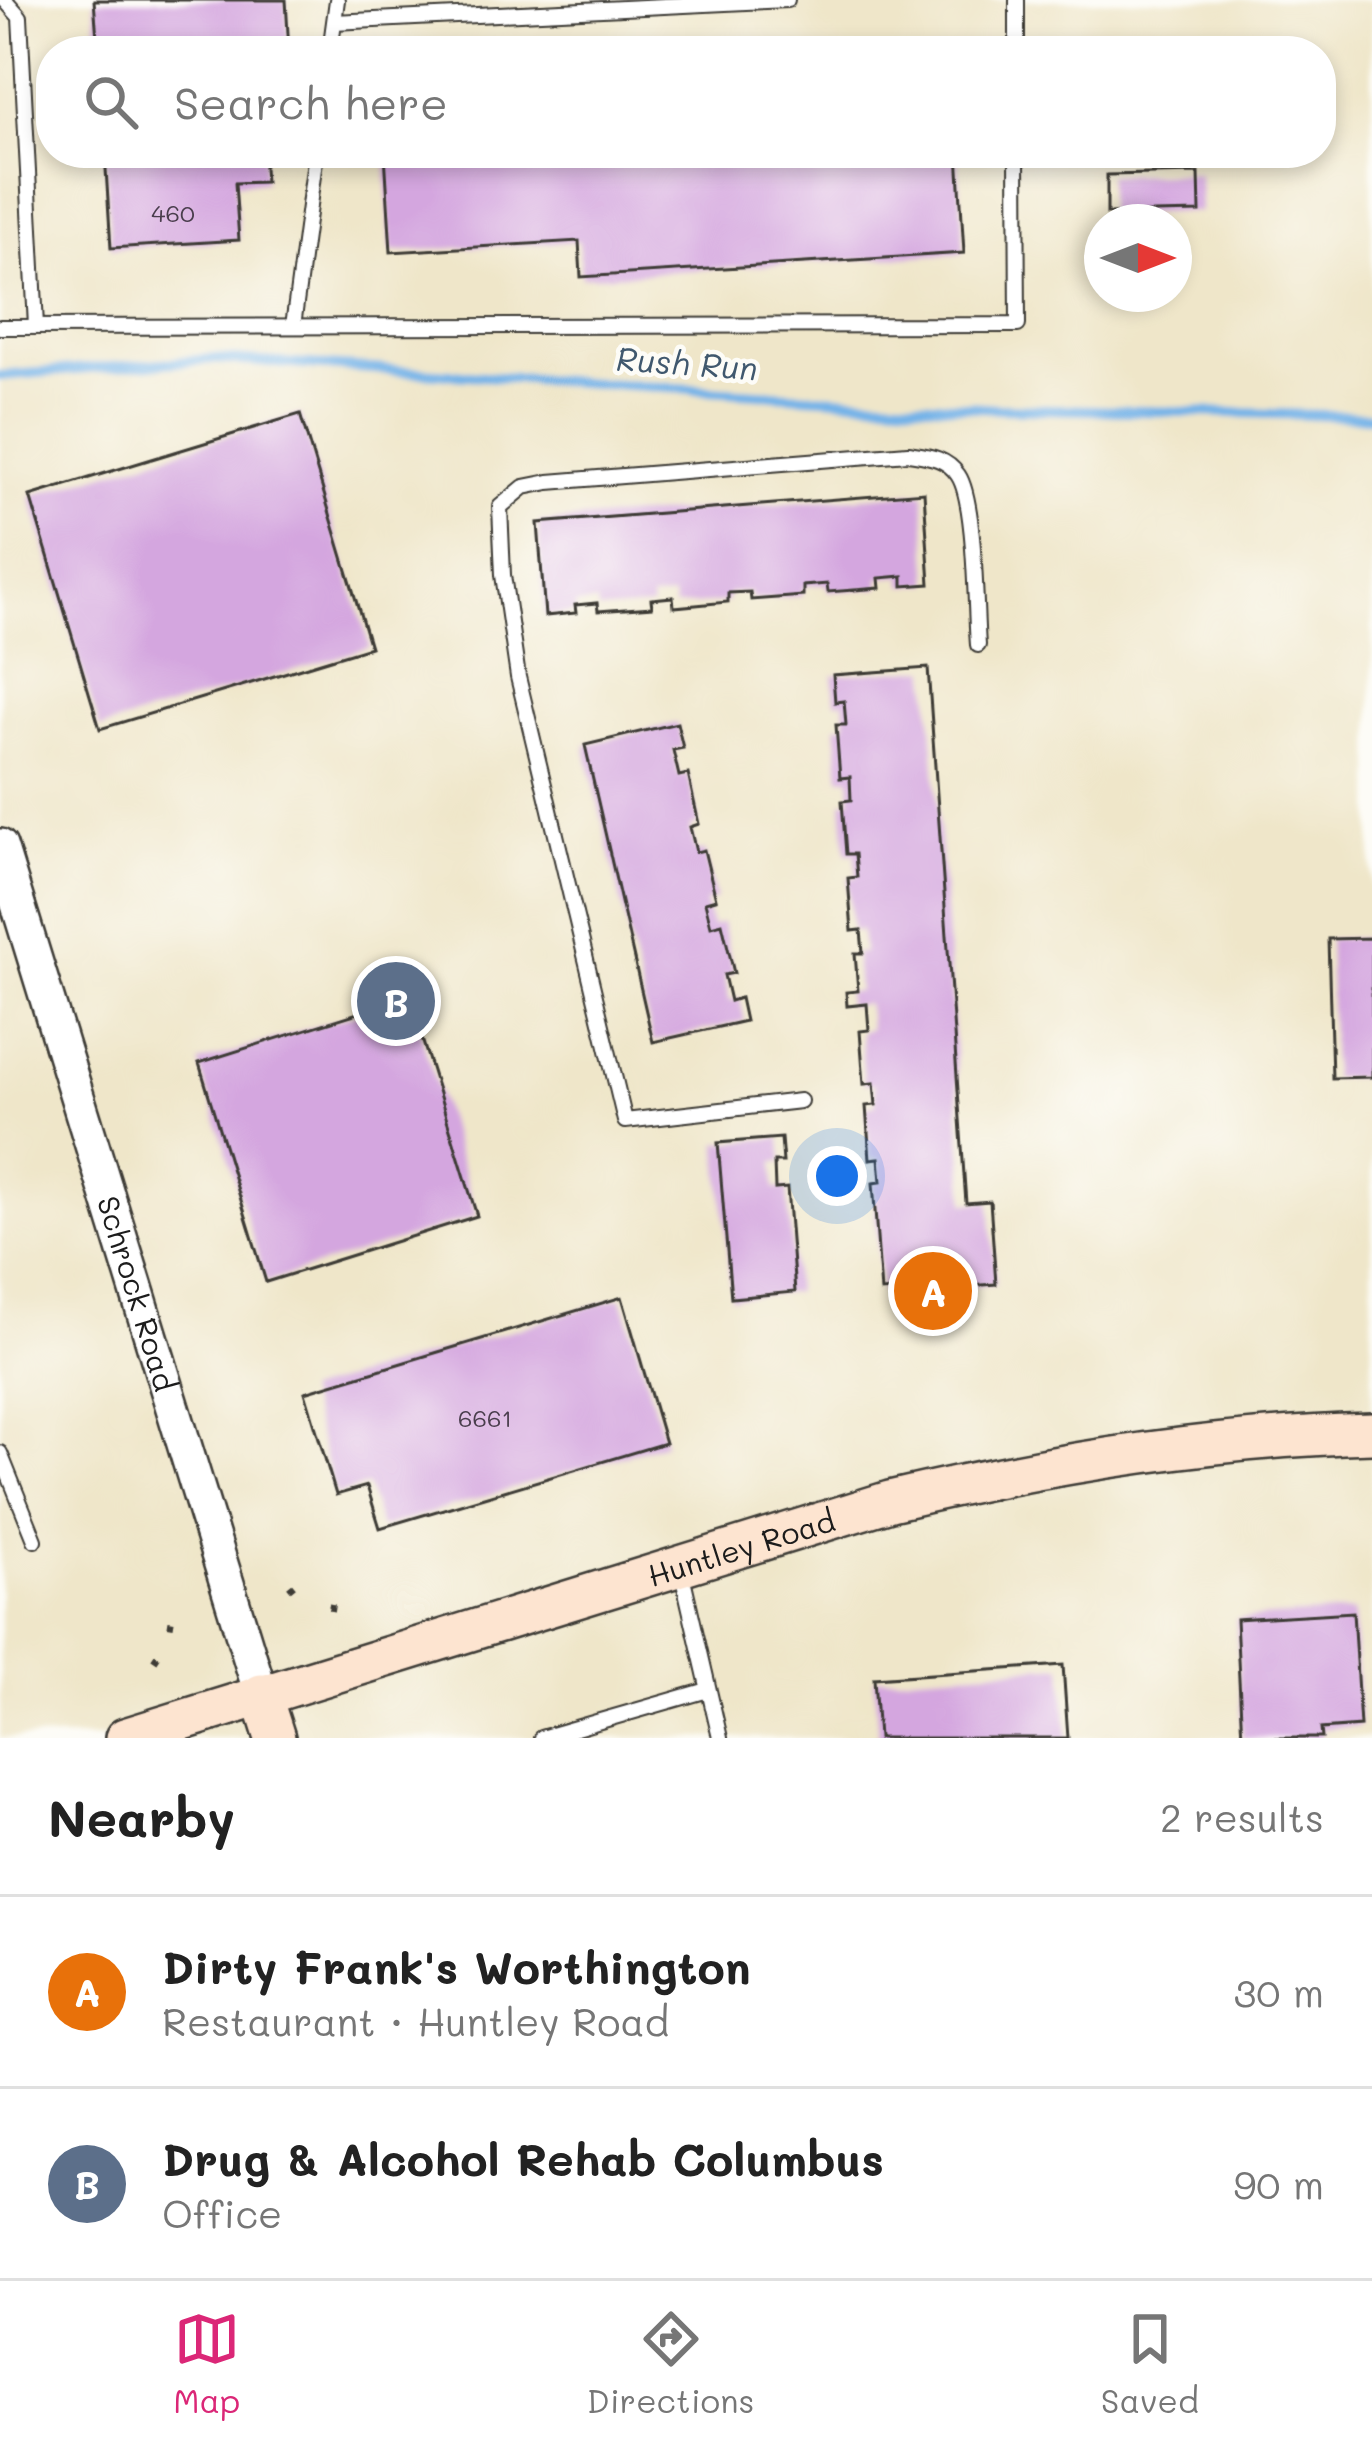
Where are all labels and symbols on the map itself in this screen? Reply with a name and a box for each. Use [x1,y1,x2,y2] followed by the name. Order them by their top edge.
[151,197,195,228] house number: 460
[1084,204,1192,312] north arrow
[615,336,759,388] water label: Rush Run
[357,956,435,1046] pin: B
[807,1146,867,1206] your location
[89,1191,187,1396] street label: Schrock Road
[894,1246,972,1336] pin: A
[458,1402,512,1433] house number: 6661
[643,1499,840,1595] street label: Huntley Road

